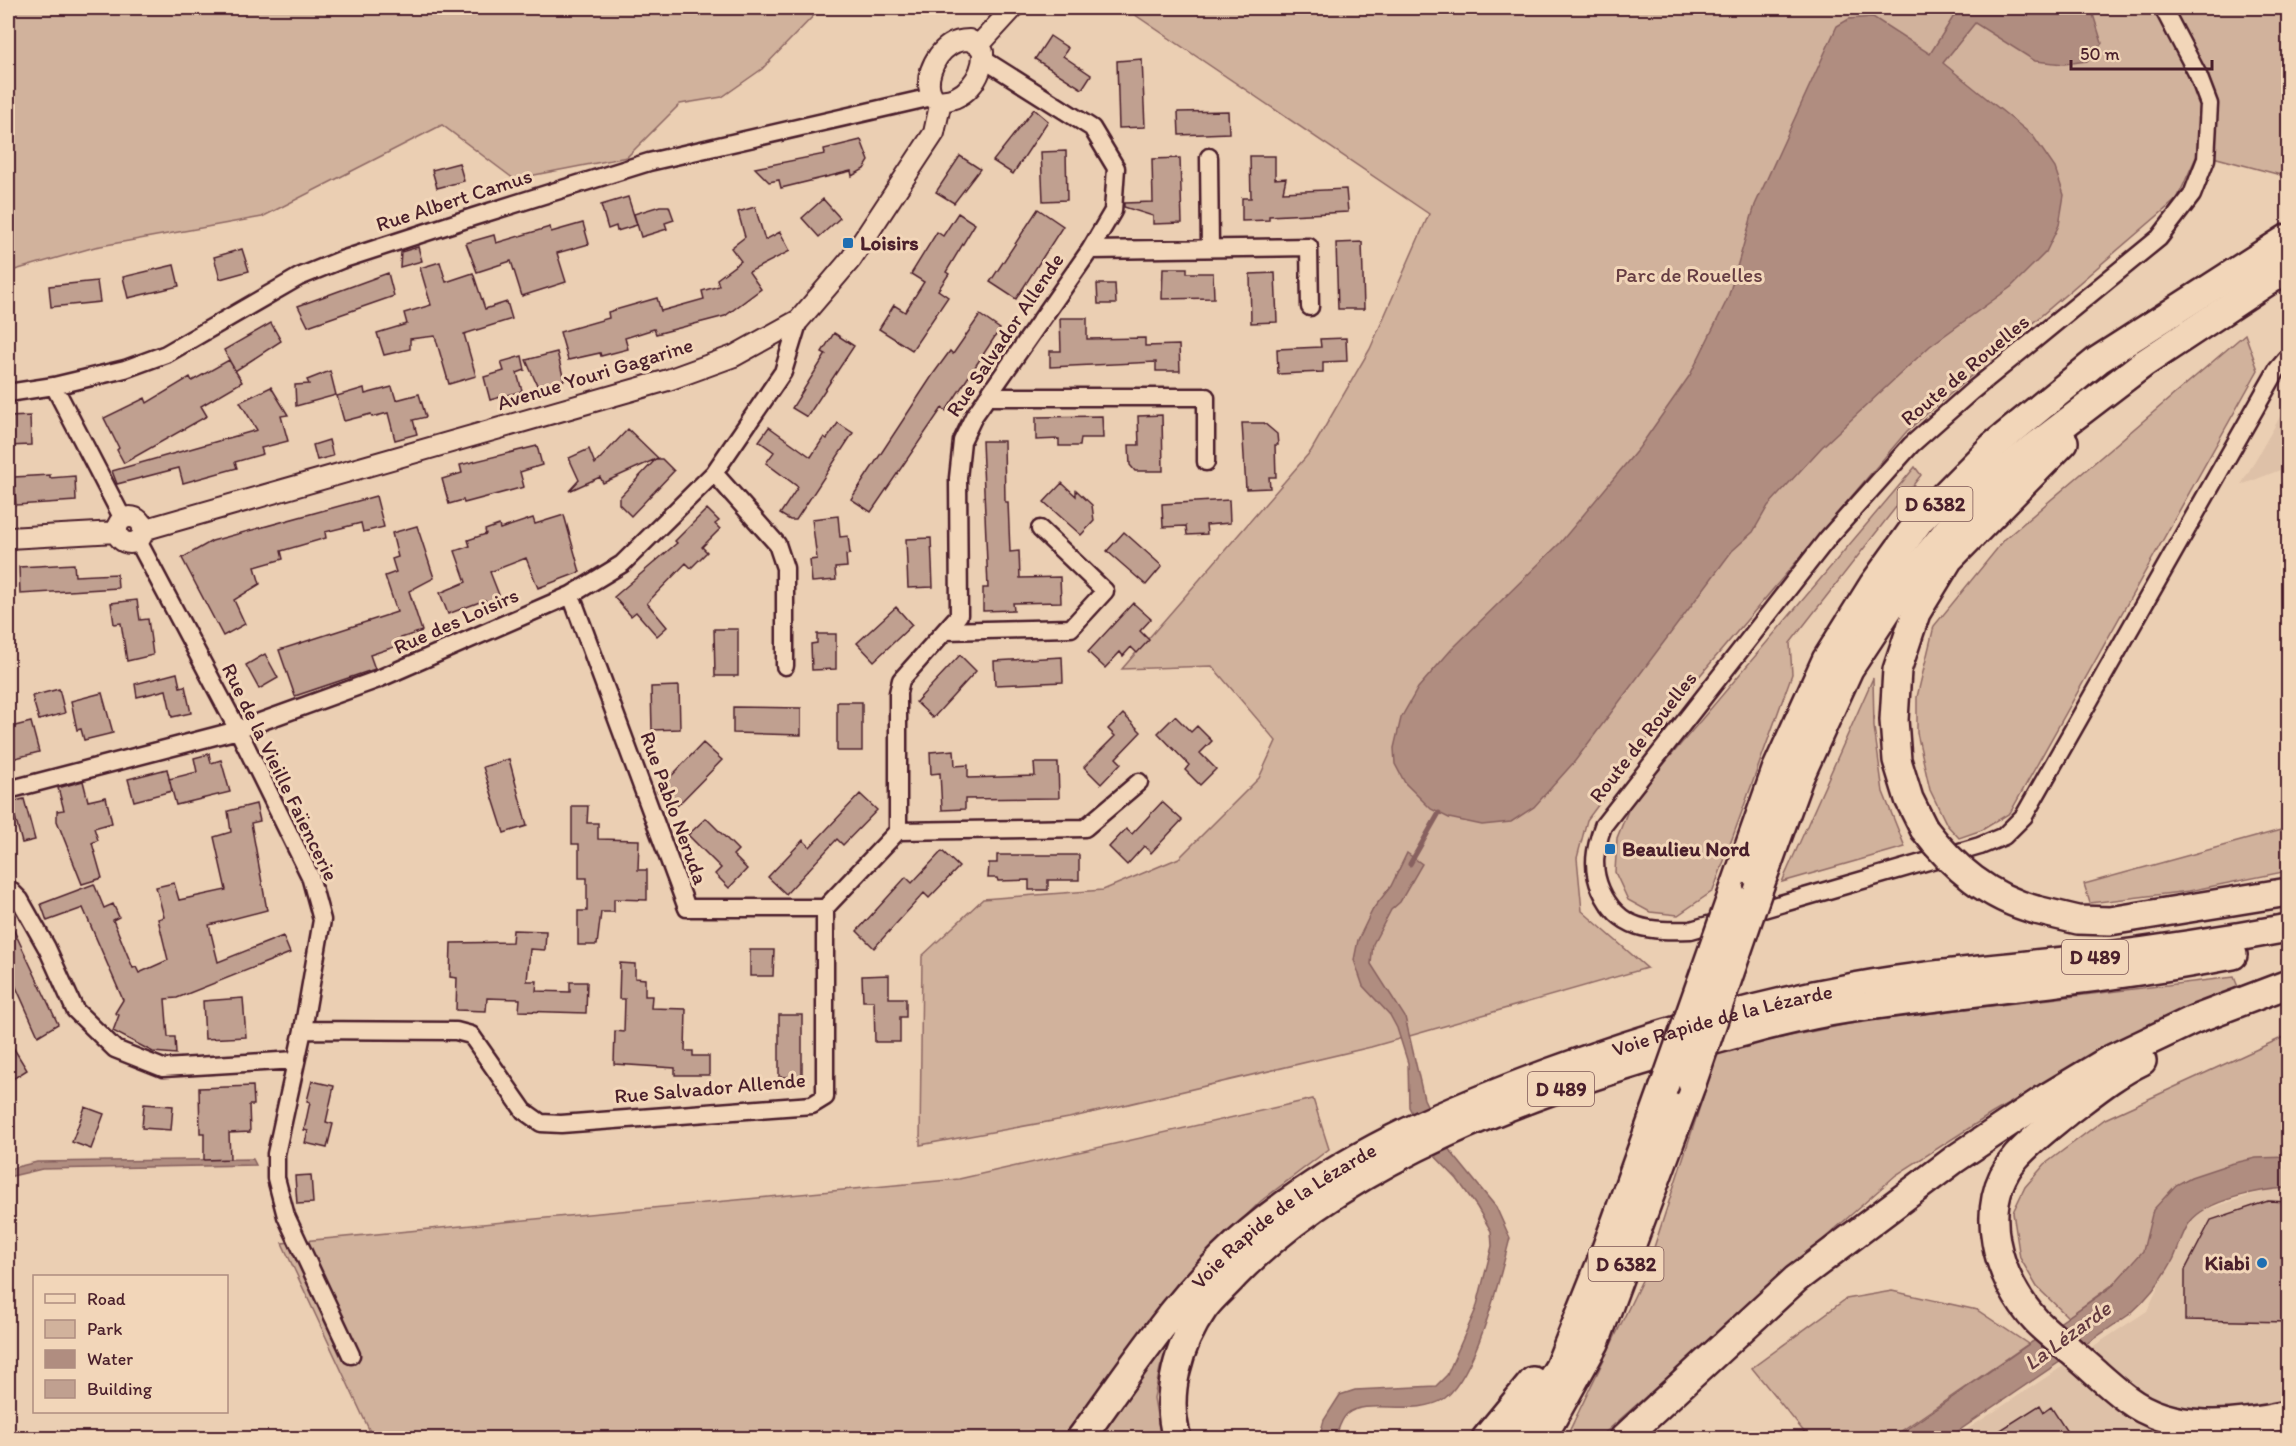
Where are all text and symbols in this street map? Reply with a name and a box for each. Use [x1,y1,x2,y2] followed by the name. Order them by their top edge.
[2071,33,2212,71] scale bar
[2080,43,2120,65] text: 50 m
[373,163,535,237] street label: Rue Albert Camus
[860,230,919,255] place label: Loisirs
[841,236,855,250] marker: Loisirs
[941,248,1069,421] street label: Rue Salvador Allende
[1615,262,1763,287] park label: Parc de Rouelles
[1895,309,2034,431] street label: Route de Rouelles
[494,332,696,415] street label: Avenue Youri Gagarine
[1898,487,1972,521] road number: D 6382
[390,582,522,659] street label: Rue des Loisirs
[217,659,344,885] street label: Rue de la Vieille Faïencerie
[1584,666,1702,807] street label: Route de Rouelles
[635,728,714,888] street label: Rue Pablo Neruda
[1622,836,1751,861] place label: Beaulieu Nord
[1603,842,1617,856] marker: Beaulieu Nord
[2062,940,2128,974] road number: D 489
[1609,978,1834,1062] street label: Voie Rapide de la Lézarde
[613,1067,807,1108] street label: Rue Salvador Allende
[1528,1072,1594,1106] road number: D 489
[1186,1137,1380,1294] street label: Voie Rapide de la Lézarde
[1588,1247,1664,1281] road number: D 6382
[2205,1250,2250,1275] place label: Kiabi
[2255,1256,2269,1270] marker: Kiabi
[33,1275,228,1413] legend
[87,1288,126,1310] text: Road
[2019,1294,2117,1376] water label: La Lézarde
[87,1318,122,1340] text: Park
[87,1348,133,1370] text: Water
[87,1378,153,1400] text: Building

